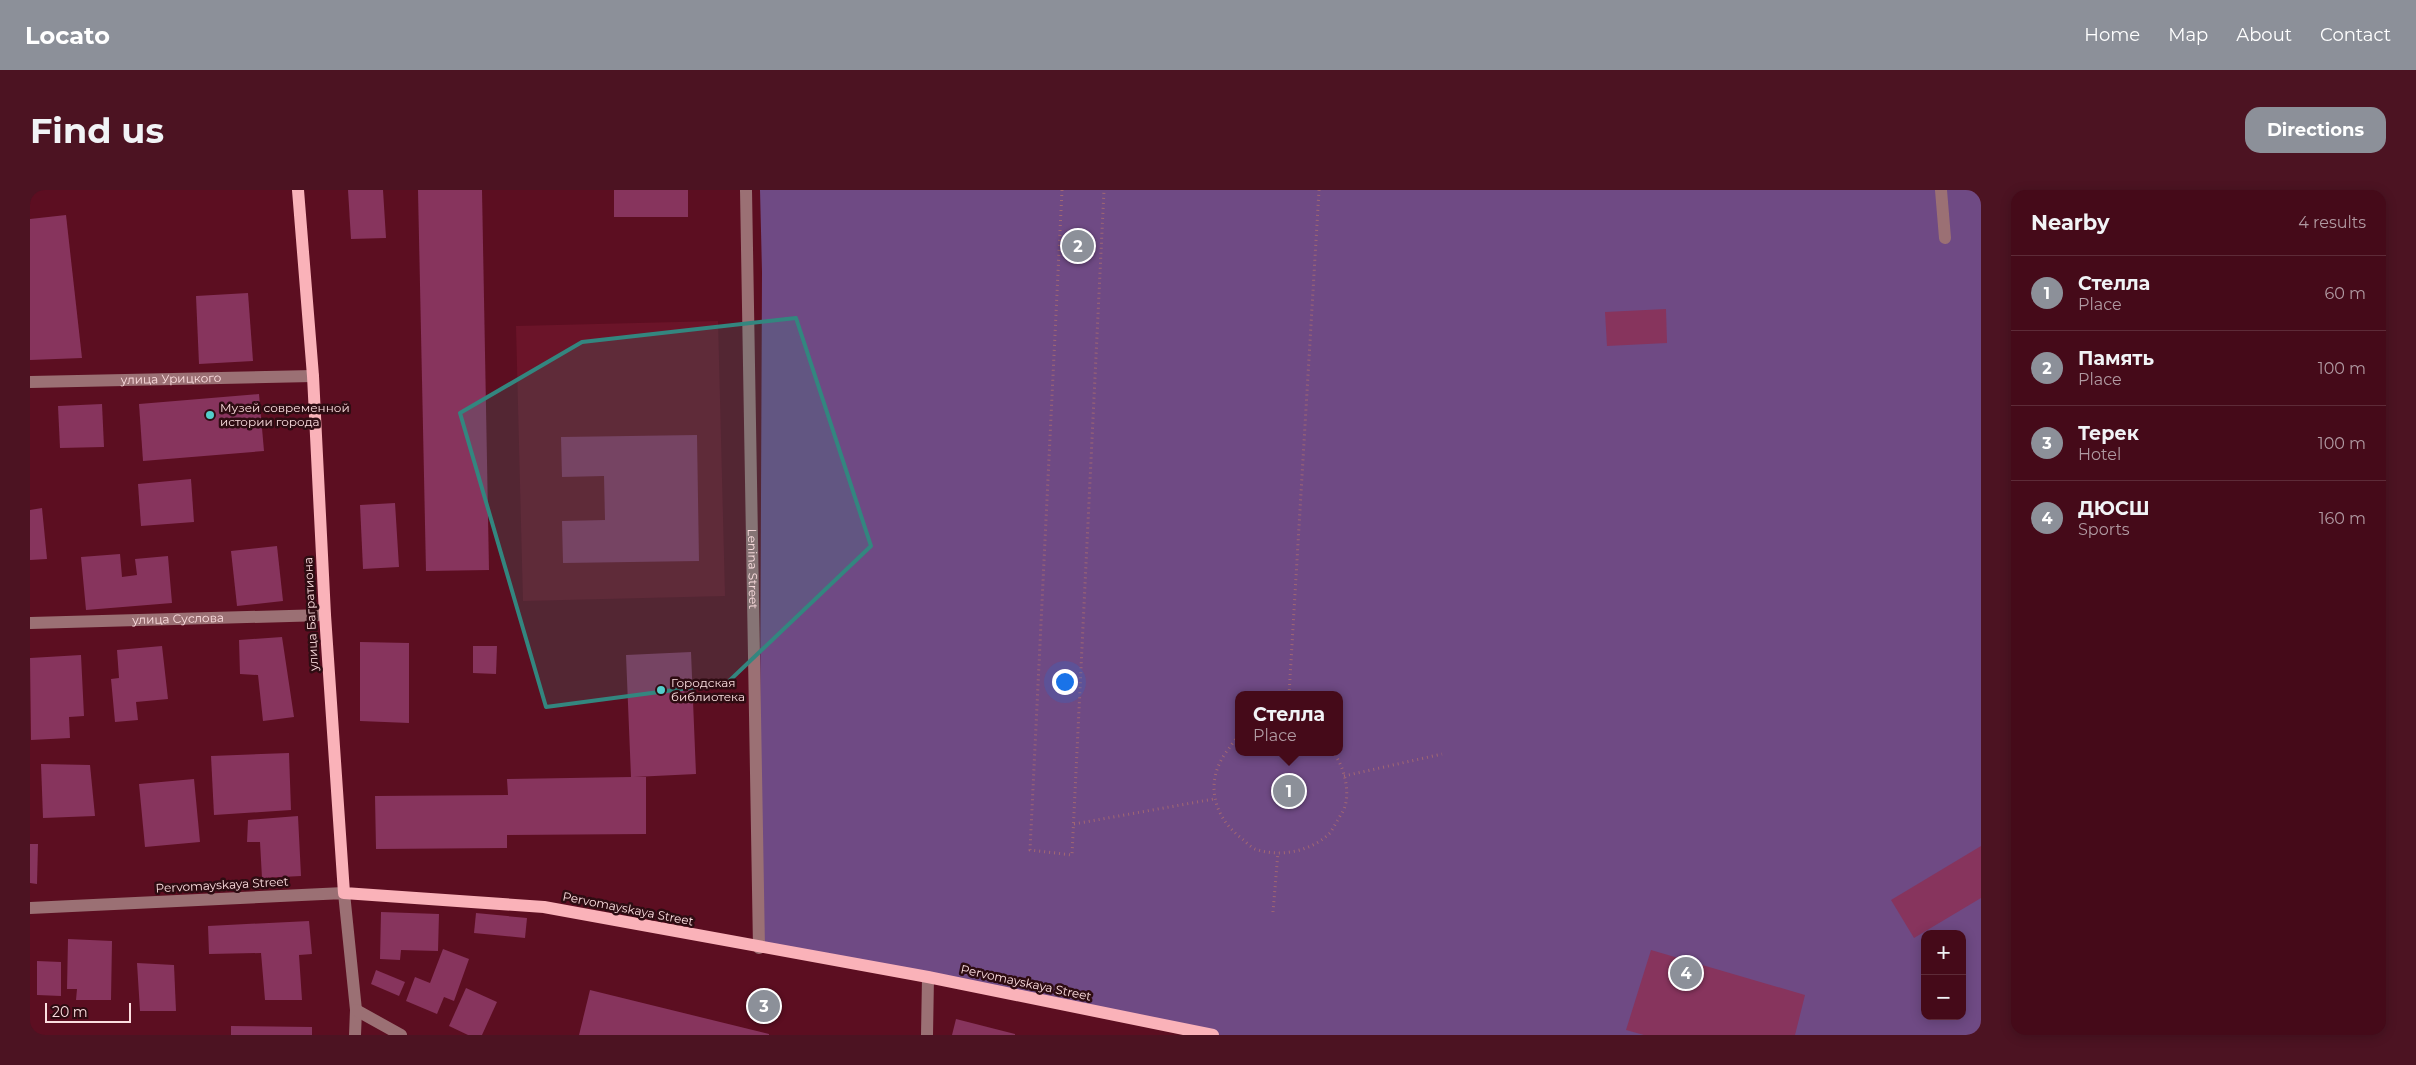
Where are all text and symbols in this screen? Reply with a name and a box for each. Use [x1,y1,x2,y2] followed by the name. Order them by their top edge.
[25,21,110,50] text: Locato
[2084,24,2140,46] text: Home
[2168,24,2208,46] text: Map
[2236,24,2292,46] text: About
[2320,24,2391,46] text: Contact
[2245,107,2386,153] button: Directions
[30,109,164,152] text: Find us
[2031,210,2110,235] text: Nearby
[2298,213,2366,232] text: 4 results
[1062,227,1094,265] pin: 2
[2078,272,2150,295] text: Стелла
[2044,284,2050,303] text: 1
[2324,284,2366,303] text: 60 m
[2078,295,2122,314] text: Place
[2078,347,2154,370] text: Память
[2042,359,2052,378] text: 2
[2318,359,2366,378] text: 100 m
[120,370,222,387] street label: улица Урицкого
[2078,370,2122,389] text: Place
[220,400,350,429] place label: Музей современной истории города
[204,409,216,421] marker: Музей современной истории города
[2078,422,2139,445] text: Терек
[2042,434,2052,453] text: 3
[2318,434,2366,453] text: 100 m
[2078,445,2121,464] text: Hotel
[2078,497,2150,520] text: ДЮСШ
[2041,509,2053,528] text: 4
[2319,509,2366,528] text: 160 m
[2078,520,2130,539] text: Sports
[745,529,761,609] street label: Lenina Street
[300,557,321,672] street label: улица Багратиона
[131,610,224,627] street label: улица Суслова
[1052,669,1078,695] your location
[671,675,745,704] place label: Городская библиотека
[655,684,667,696] marker: Городская библиотека
[1235,691,1343,756] popup
[1253,703,1325,726] text: Стелла
[1253,726,1297,745] text: Place
[1273,772,1305,810] pin: 1
[155,874,289,895] street label: Pervomayskaya Street
[561,888,695,929] street label: Pervomayskaya Street
[1921,930,1966,1020] map controls
[1921,930,1966,975] button: +
[1670,954,1702,992] pin: 4
[959,961,1093,1004] street label: Pervomayskaya Street
[1921,975,1966,1020] button: −
[748,987,780,1025] pin: 3
[45,1000,131,1023] scale bar
[52,1003,88,1021] text: 20 m

